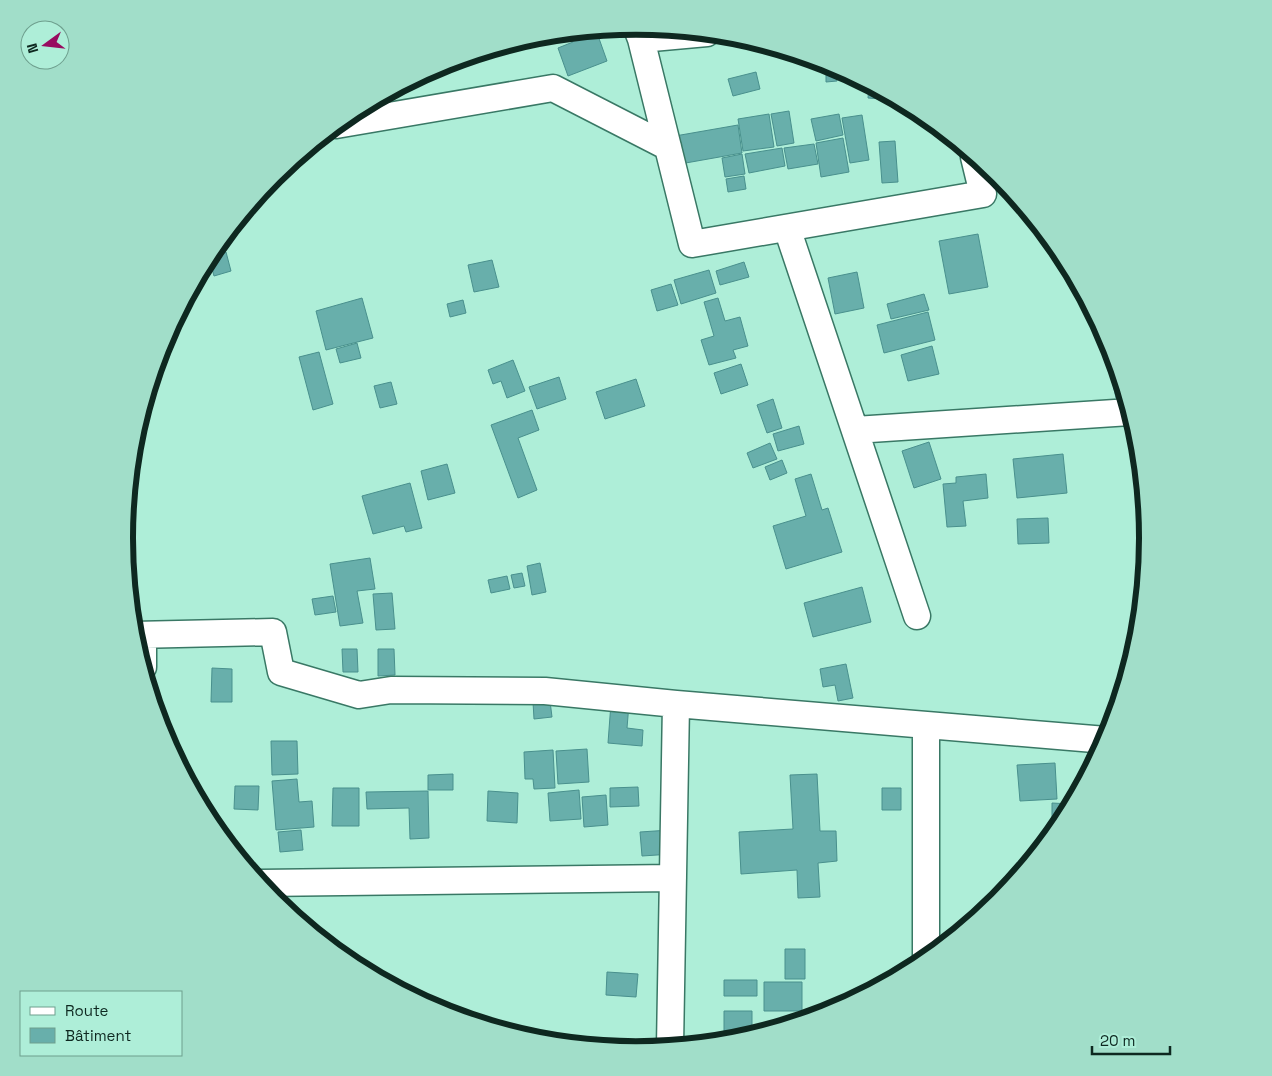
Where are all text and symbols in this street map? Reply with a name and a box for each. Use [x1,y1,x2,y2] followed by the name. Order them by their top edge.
[20,20,70,70] north arrow
[23,41,42,55] text: N
[20,991,182,1056] legend
[65,1001,109,1020] text: Route
[1092,1024,1170,1056] scale bar
[65,1026,131,1045] text: Bâtiment
[1100,1031,1135,1050] text: 20 m

